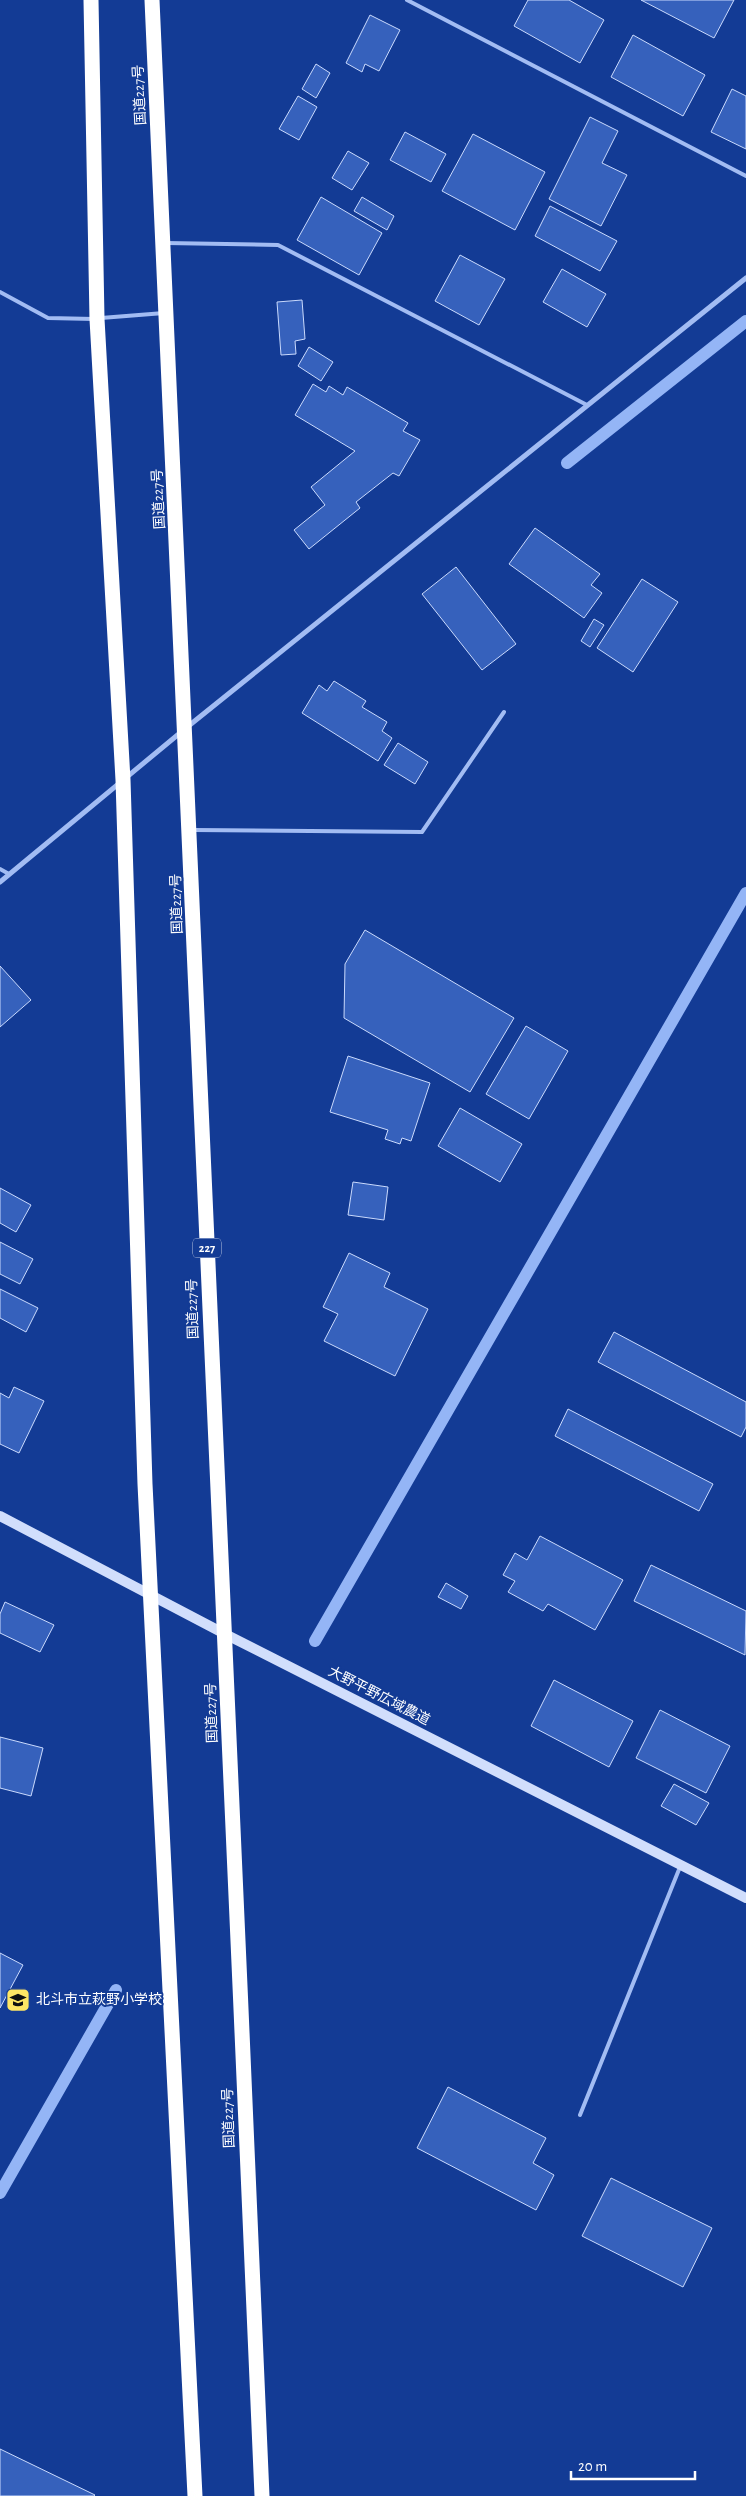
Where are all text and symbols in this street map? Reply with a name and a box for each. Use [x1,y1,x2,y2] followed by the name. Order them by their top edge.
[130,64,149,126] street label: 国道227号
[149,468,168,530] street label: 国道227号
[168,873,185,935] street label: 国道227号
[193,1238,221,1258] road number: 227
[184,1278,201,1340] street label: 国道227号
[326,1663,433,1728] street label: 大野平野広域農道
[203,1682,220,1744] street label: 国道227号
[5,1987,31,2013] school or university icon: 北斗市立萩野小学校
[36,1991,162,2007] place label: 北斗市立萩野小学校
[220,2087,237,2149] street label: 国道227号
[571,2448,695,2480] scale bar
[578,2459,607,2474] text: 20 m

